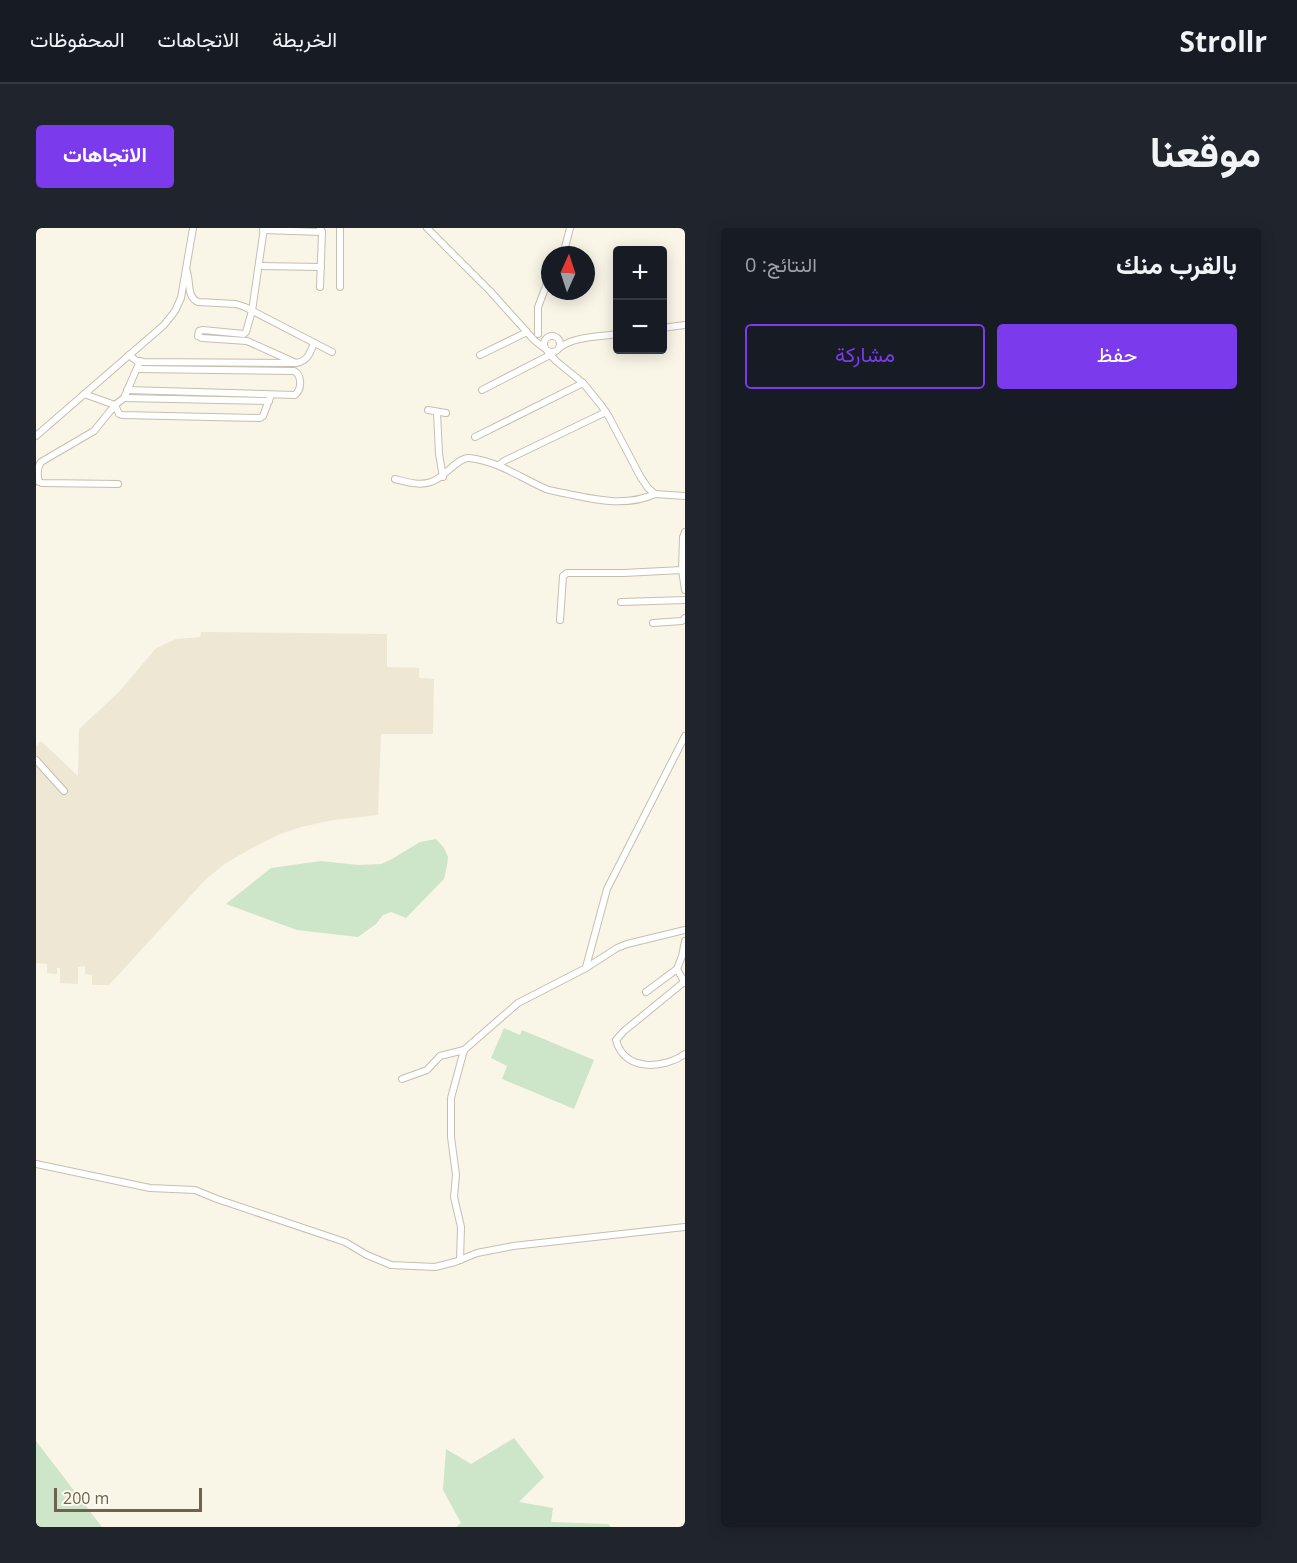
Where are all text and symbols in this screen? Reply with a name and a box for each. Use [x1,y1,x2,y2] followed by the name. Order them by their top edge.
[1180,22,1267,60] text: Strollr
[30,25,125,53] text: المحفوظات
[158,25,239,53] text: الاتجاهات
[272,25,337,53] text: الخريطة
[1150,122,1261,179] text: موقعنا
[36,125,174,188] button: الاتجاهات
[541,246,595,300] north arrow
[613,246,667,354] map controls
[613,246,667,300] button: +
[1116,246,1237,282] text: بالقرب منك
[745,251,817,278] text: النتائج: 0
[613,300,667,354] button: −
[745,324,985,389] button: مشاركة
[997,324,1237,389] button: حفظ
[54,1485,202,1512] scale bar
[63,1487,109,1509] text: 200 m

